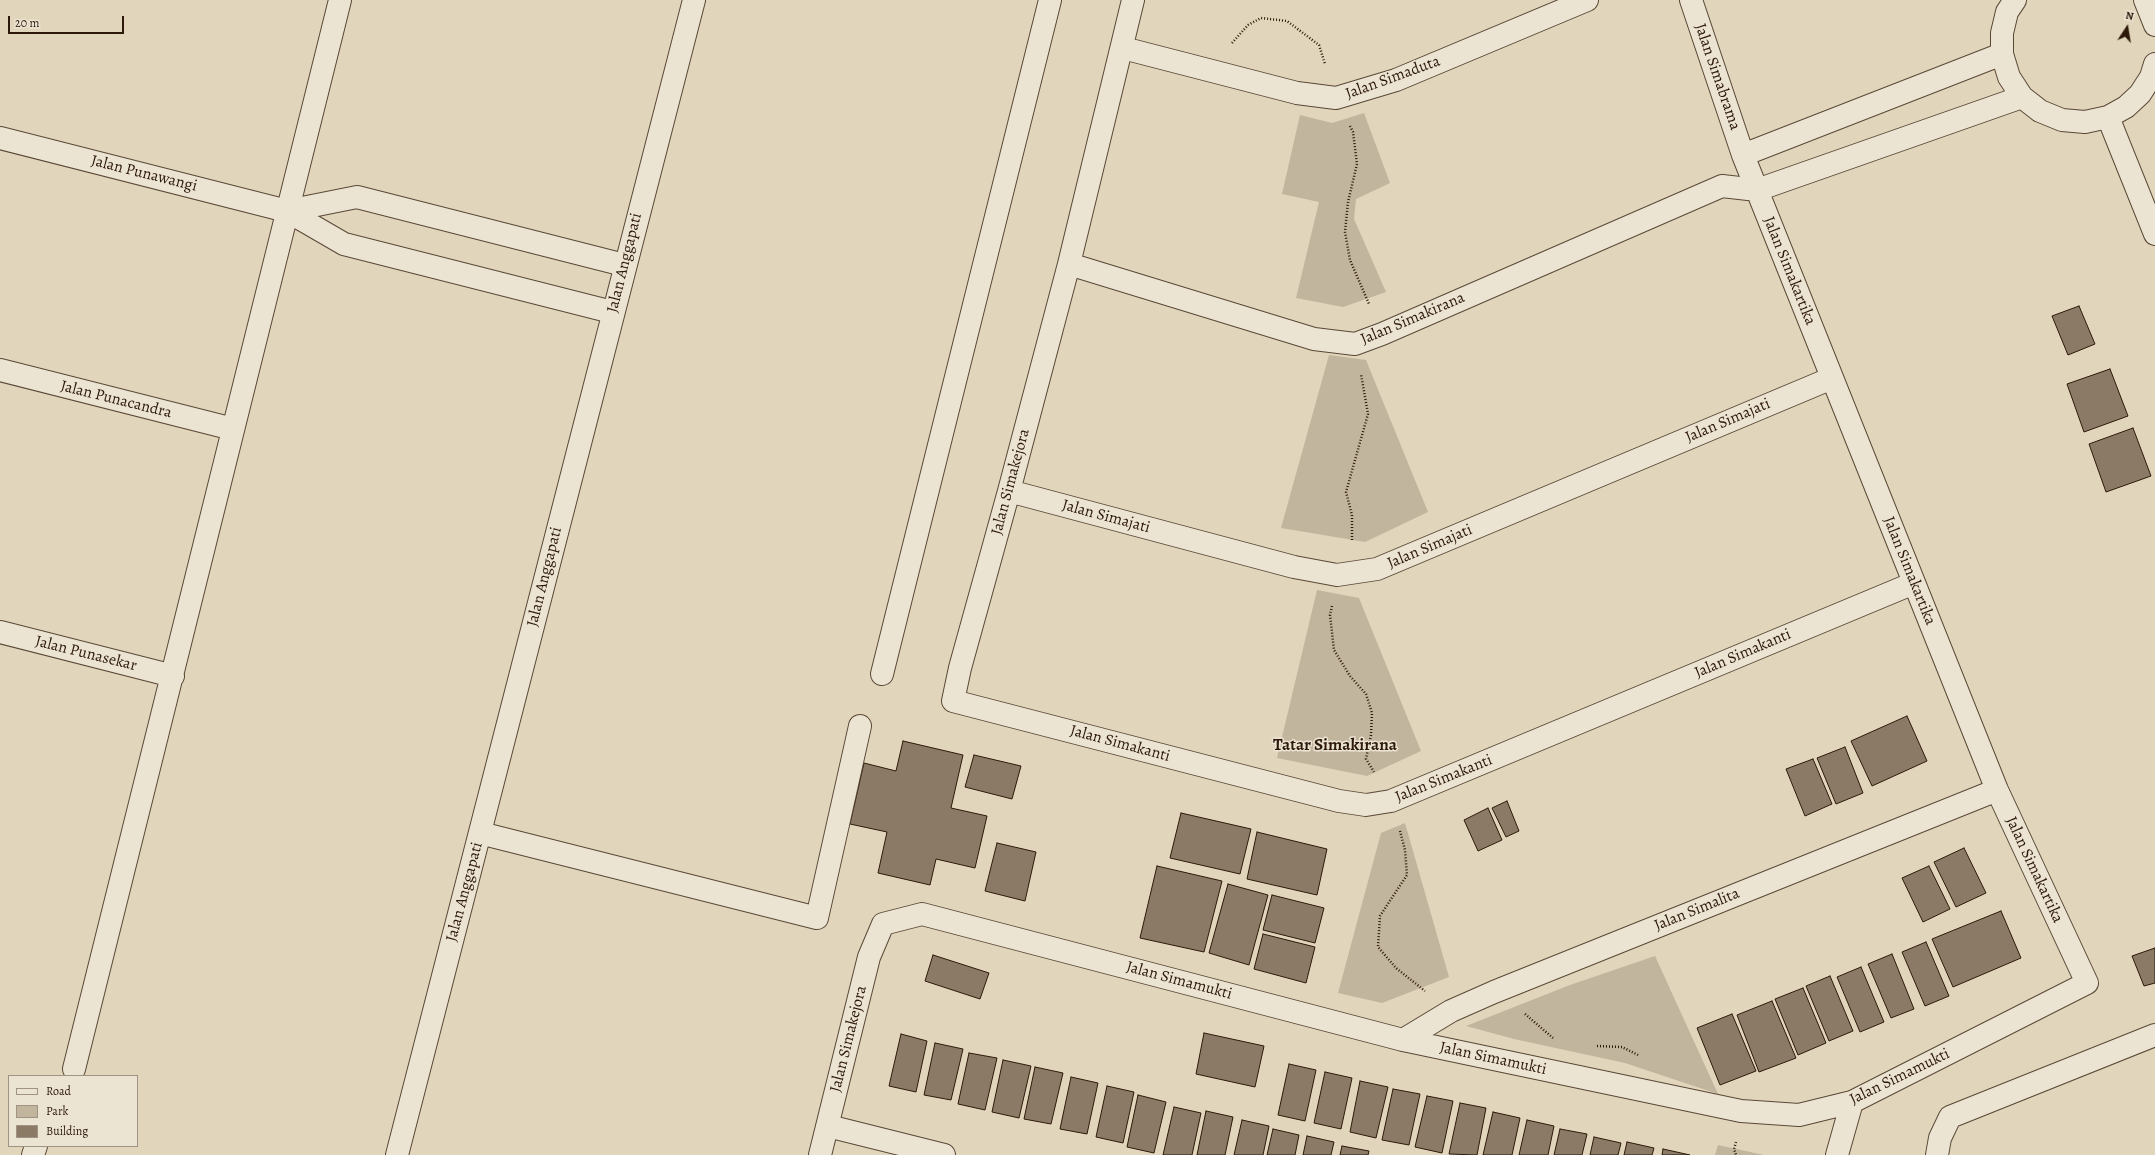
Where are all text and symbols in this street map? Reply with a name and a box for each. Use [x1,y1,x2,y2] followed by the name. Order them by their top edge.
[10,8,126,34] scale bar
[2107,8,2147,48] north arrow
[2124,8,2135,24] text: N
[15,15,39,31] text: 20 m
[1690,21,1744,133] street label: Jalan Simabrama
[1343,52,1443,104] street label: Jalan Simaduta
[89,152,199,196] street label: Jalan Punawangi
[603,211,647,315] street label: Jalan Anggapati
[1759,214,1819,328] street label: Jalan Simakartika
[1358,288,1468,350] street label: Jalan Simakirana
[58,377,174,423] street label: Jalan Punacandra
[1683,395,1773,447] street label: Jalan Simajati
[988,427,1034,537] street label: Jalan Simakejora
[1060,496,1152,538] street label: Jalan Simajati
[1879,514,1939,628] street label: Jalan Simakartika
[1385,521,1475,573] street label: Jalan Simajati
[523,525,567,629] street label: Jalan Anggapati
[1692,625,1794,683] street label: Jalan Simakanti
[33,632,139,676] street label: Jalan Punasekar
[1068,721,1172,767] street label: Jalan Simakanti
[1273,736,1397,756] district label: Tatar Simakirana
[1393,751,1495,807] street label: Jalan Simakanti
[2001,814,2067,926] street label: Jalan Simakartika
[442,840,488,944] street label: Jalan Anggapati
[1652,884,1742,936] street label: Jalan Simalita
[1124,958,1234,1004] street label: Jalan Simamukti
[826,984,872,1094] street label: Jalan Simakejora
[1438,1038,1548,1080] street label: Jalan Simamukti
[1847,1045,1953,1109] street label: Jalan Simamukti
[8,1075,138,1147] legend
[46,1083,71,1099] text: Road
[46,1103,69,1119] text: Park
[46,1123,88,1139] text: Building

